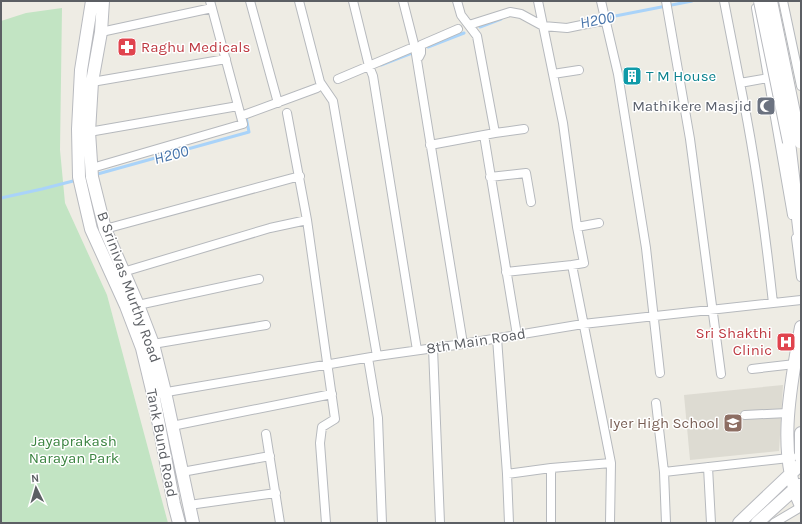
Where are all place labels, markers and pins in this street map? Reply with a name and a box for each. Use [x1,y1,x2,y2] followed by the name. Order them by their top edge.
[116,36,138,58] pharmacy icon: Raghu Medicals
[141,38,250,56] place label: Raghu Medicals
[621,65,643,87] building icon: T M House
[646,67,716,85] place label: T M House
[755,95,777,117] mosque icon: Mathikere Masjid
[632,97,752,115] place label: Mathikere Masjid
[695,324,772,359] place label: Sri Shakthi Clinic
[775,331,797,353] hospital icon: Sri Shakthi Clinic
[722,412,744,434] school or university icon: Iyer High School
[609,414,719,432] place label: Iyer High School

